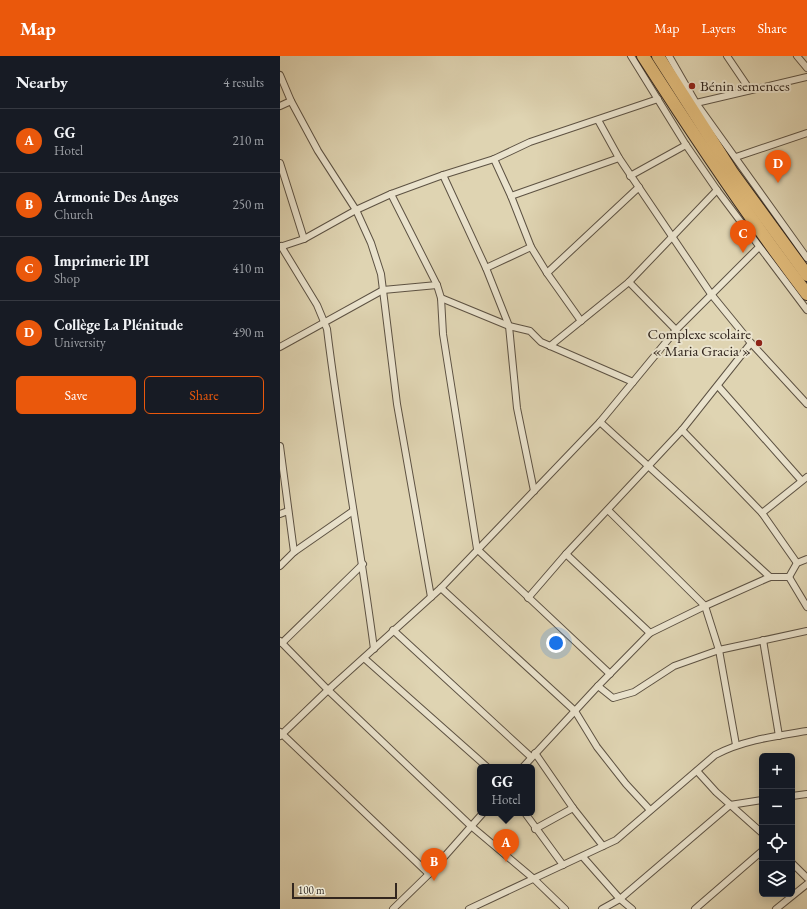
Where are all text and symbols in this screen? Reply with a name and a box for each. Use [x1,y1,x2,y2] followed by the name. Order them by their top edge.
[20,16,56,41] text: Map
[654,19,679,37] text: Map
[701,19,736,37] text: Layers
[758,19,787,37] text: Share
[16,71,68,93] text: Nearby
[223,74,264,91] text: 4 results
[700,76,790,95] place label: Bénin semences
[687,81,697,91] marker: Bénin semences
[54,123,76,142] text: GG
[24,132,34,149] text: A
[233,132,264,149] text: 210 m
[54,142,83,159] text: Hotel
[765,150,791,183] pin: D
[54,187,178,206] text: Armonie Des Anges
[25,196,33,213] text: B
[233,196,264,213] text: 250 m
[54,206,93,223] text: Church
[730,220,756,253] pin: C
[54,251,149,270] text: Imprimerie IPI
[24,260,34,277] text: C
[233,260,264,277] text: 410 m
[54,270,80,287] text: Shop
[54,315,183,334] text: Collège La Plénitude
[24,324,34,341] text: D
[233,324,264,341] text: 490 m
[648,324,751,360] place label: Complexe scolaire « Maria Gracia »
[54,334,106,351] text: University
[754,338,764,348] marker: Complexe scolaire « Maria Gracia »
[16,376,136,414] button: Save
[144,376,264,414] button: Share
[546,633,566,653] your location
[759,753,795,897] map controls
[759,753,795,789] button: +
[477,764,535,816] popup
[491,772,513,791] text: GG
[759,789,795,825] button: −
[491,791,521,808] text: Hotel
[759,825,795,861] button: locate
[493,829,519,862] pin: A
[421,848,447,881] pin: B
[759,861,795,897] button: layers
[292,881,397,900] scale bar
[298,883,325,897] text: 100 m

